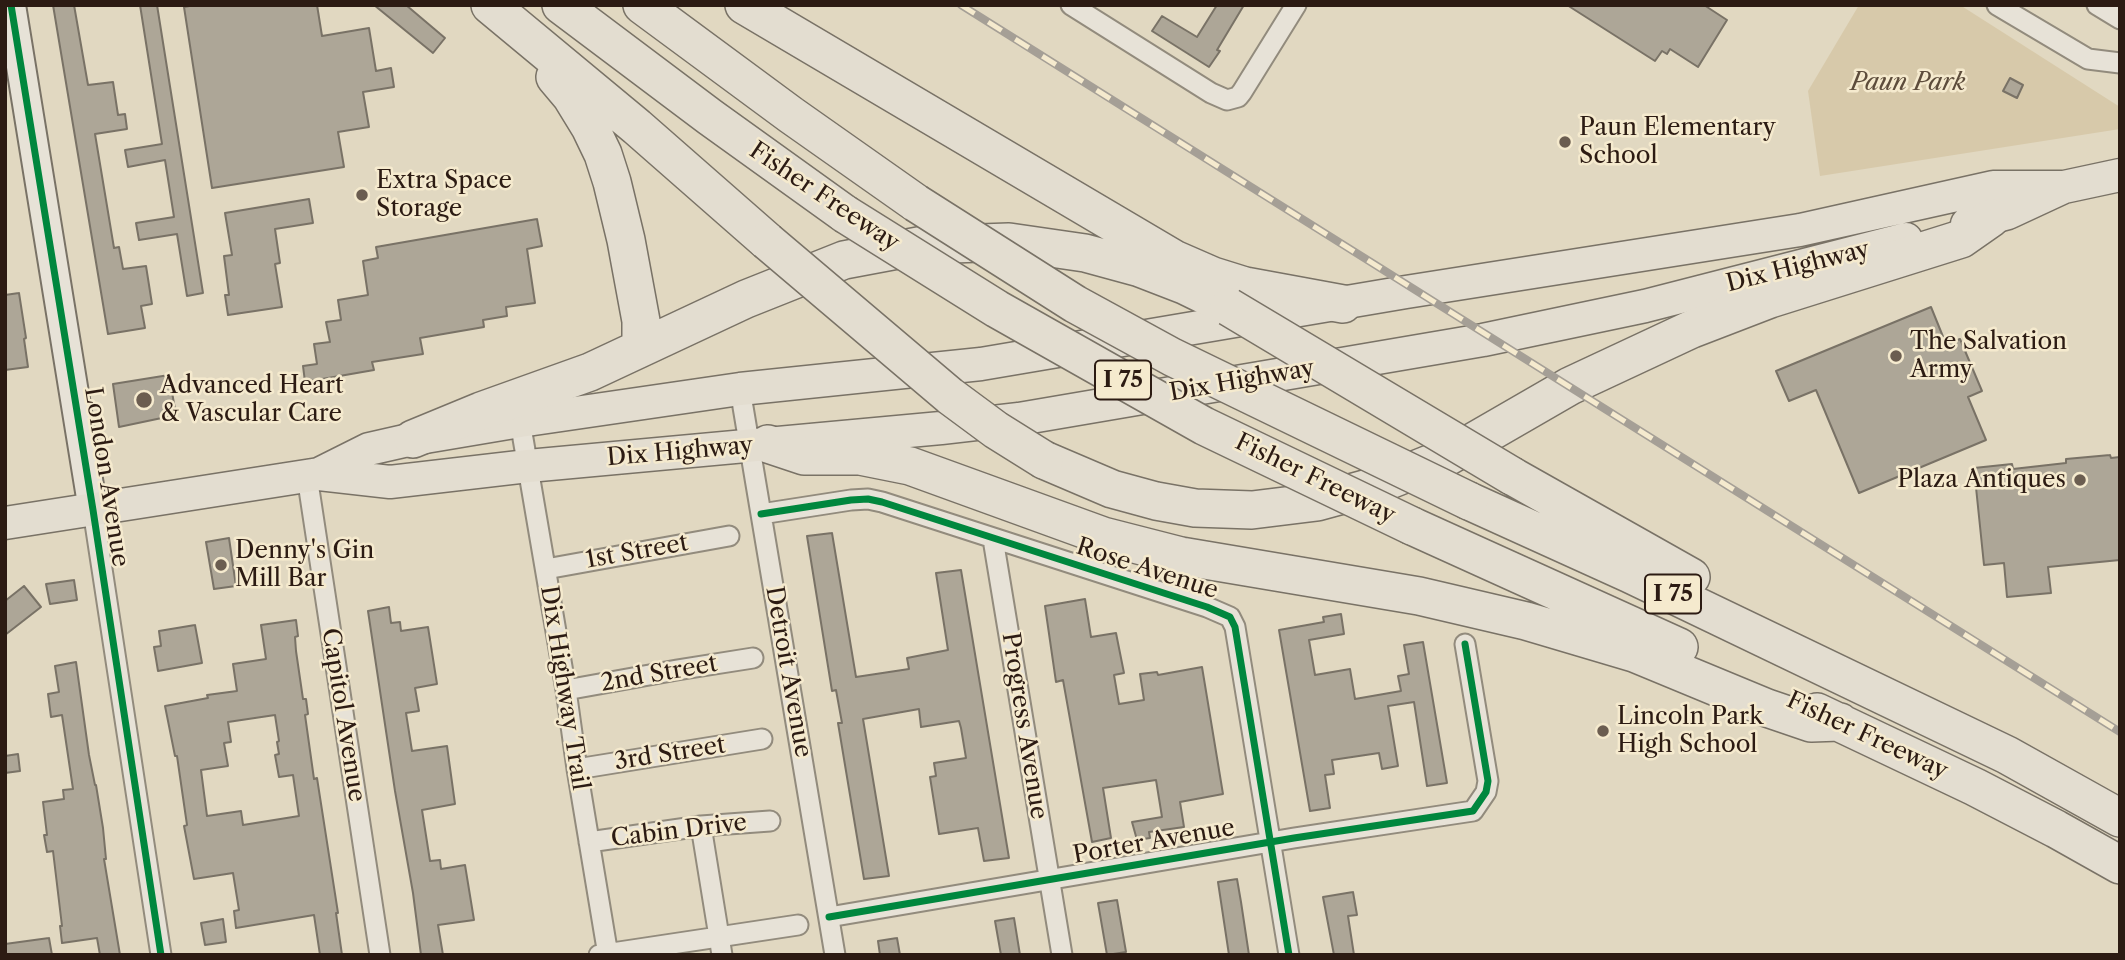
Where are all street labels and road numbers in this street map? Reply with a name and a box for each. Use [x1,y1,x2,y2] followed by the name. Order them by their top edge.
[744,136,904,258] street label: Fisher Freeway
[1723,235,1873,299] street label: Dix Highway
[1167,354,1317,408] street label: Dix Highway
[1095,360,1151,400] road number: I 75
[78,385,134,569] street label: London Avenue
[1230,428,1400,530] street label: Fisher Freeway
[606,431,754,473] street label: Dix Highway
[584,529,690,575] street label: 1st Street
[1072,532,1222,606] street label: Rose Avenue
[1645,574,1701,614] road number: I 75
[534,584,594,792] street label: Dix Highway Trail
[759,584,817,760] street label: Detroit Avenue
[315,626,371,804] street label: Capitol Avenue
[995,630,1053,822] street label: Progress Avenue
[598,650,720,698] street label: 2nd Street
[1782,686,1952,786] street label: Fisher Freeway
[612,731,728,777] street label: 3rd Street
[609,808,749,854] street label: Cabin Drive
[1071,814,1237,870] street label: Porter Avenue

